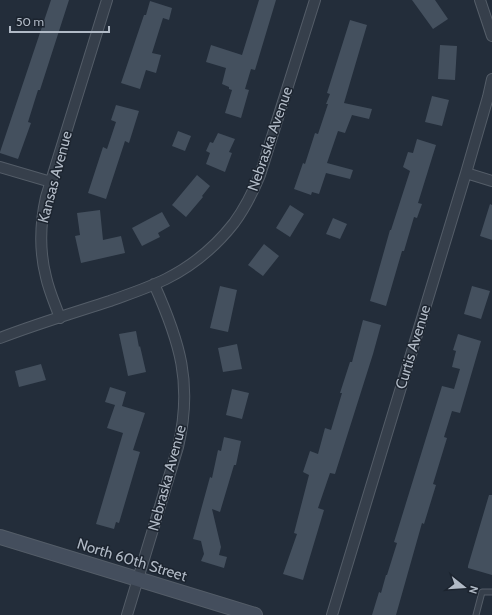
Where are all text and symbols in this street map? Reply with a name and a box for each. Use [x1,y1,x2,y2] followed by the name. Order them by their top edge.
[10,8,109,34] scale bar
[16,14,44,29] text: 50 m
[244,84,296,194] street label: Nebraska Avenue
[34,129,76,225] street label: Kansas Avenue
[392,302,434,391] street label: Curtis Avenue
[144,423,190,533] street label: Nebraska Avenue
[75,535,189,585] street label: North 60th Street
[444,567,484,607] north arrow
[466,584,481,596] text: N

